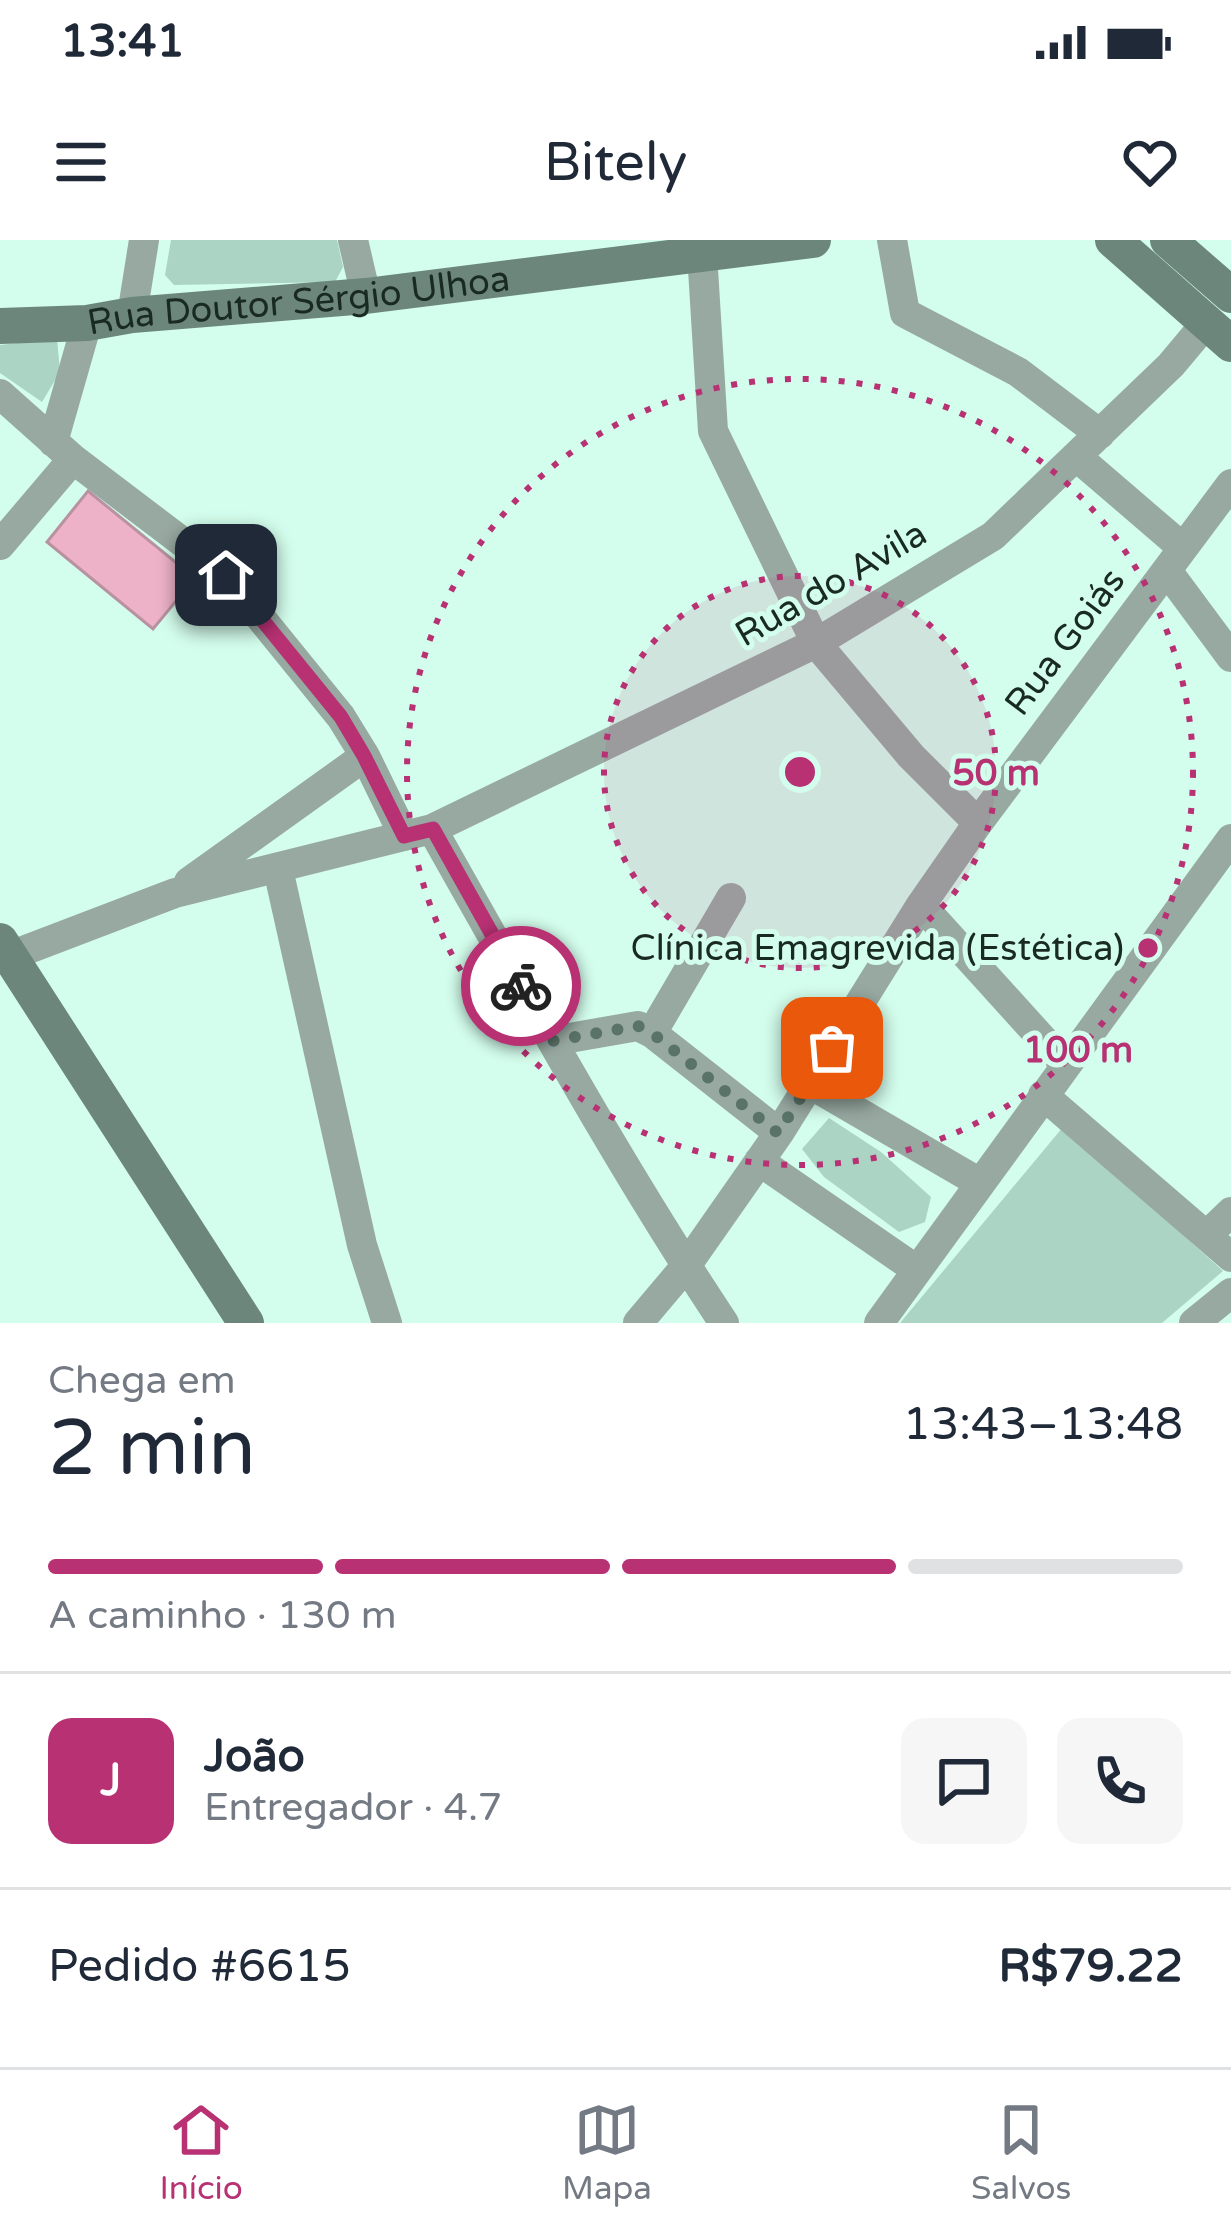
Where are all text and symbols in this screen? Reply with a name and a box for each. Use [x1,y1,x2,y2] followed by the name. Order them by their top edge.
[60,15,185,69] text: 13:41
[48,129,114,195] icon: menu
[1117,129,1183,195] icon: heart
[544,130,687,195] text: Bitely
[84,257,512,344] street label: Rua Doutor Sérgio Ulhoa
[728,512,934,656] street label: Rua do Avila
[175,524,277,626] pin
[193,542,259,608] icon: home
[996,560,1134,724] street label: Rua Goiás
[779,751,821,793] centre of rings
[952,752,1040,795] text: 50 m
[461,926,581,1046] courier
[631,927,1124,970] place label: Clínica Emagrevida (Estética)
[1135,935,1161,961] marker: Clínica Emagrevida (Estética)
[488,953,554,1019] icon: bike
[781,997,883,1099] pin
[799,1015,865,1081] icon: bag
[1023,1029,1133,1072] text: 100 m
[48,1357,235,1404] text: Chega em
[903,1398,1183,1452] text: 13:43–13:48
[48,1402,256,1496] text: 2 min
[48,1592,397,1639] text: A caminho · 130 m
[901,1718,1027,1844] button: chat
[1057,1718,1183,1844] button: phone
[204,1730,305,1784] text: João
[101,1754,121,1808] text: J
[204,1784,502,1831] text: Entregador · 4.7
[48,1940,351,1994] text: Pedido #6615
[998,1940,1183,1994] text: R$79.22
[160,2097,243,2208] tab: Início
[562,2097,652,2208] tab: Mapa
[971,2097,1071,2208] tab: Salvos

